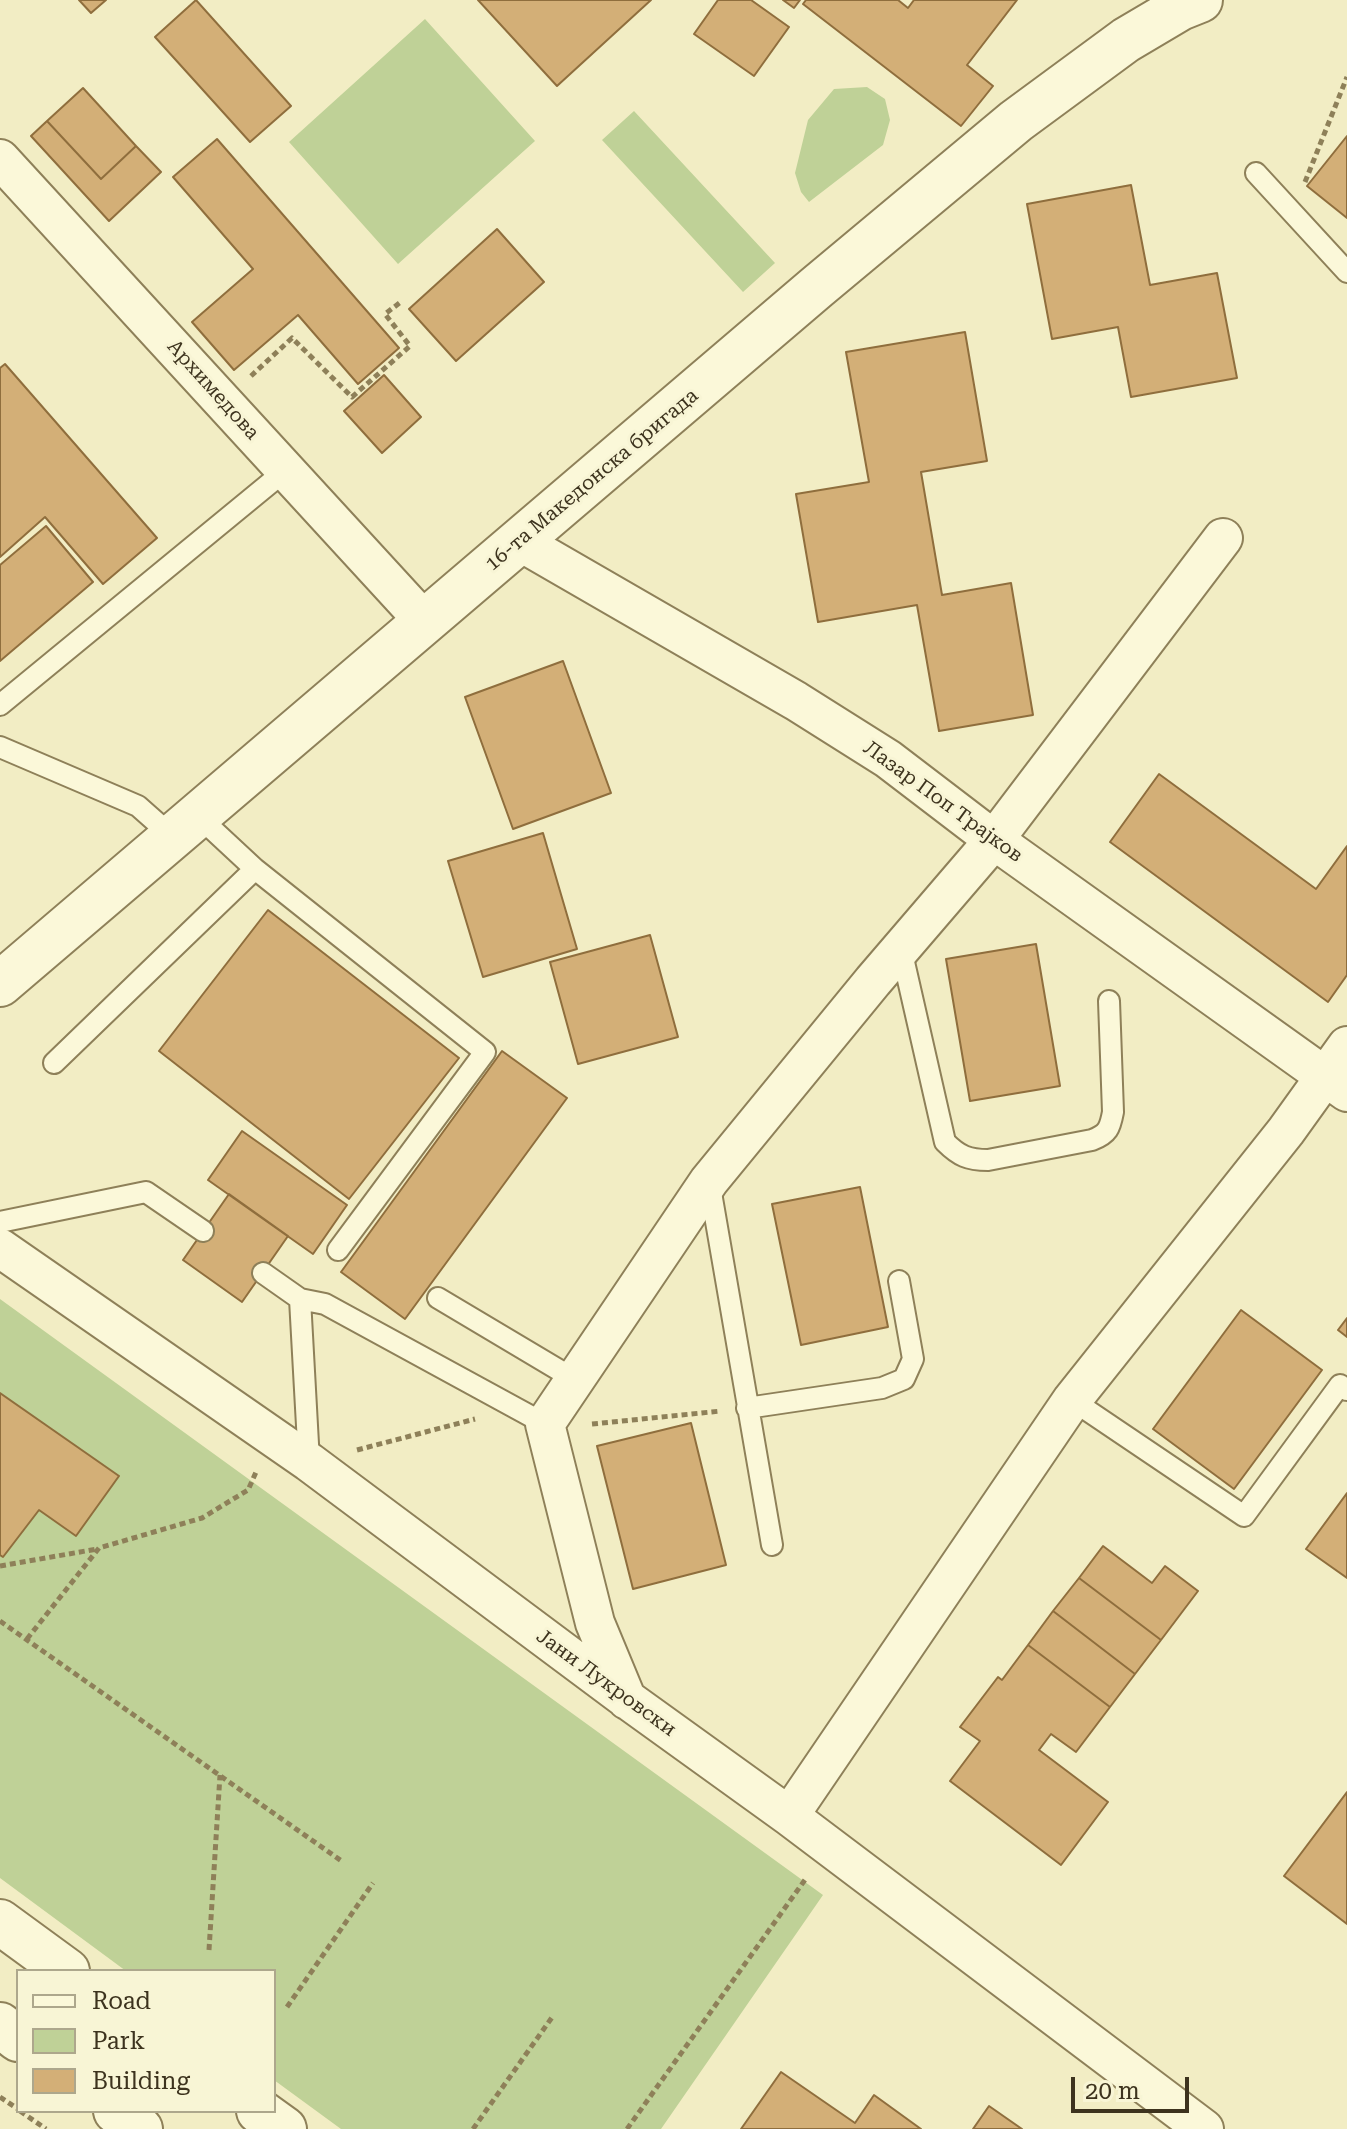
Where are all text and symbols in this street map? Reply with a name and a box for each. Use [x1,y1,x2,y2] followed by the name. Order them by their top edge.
[162,335,264,445] street label: Архимедова
[481,384,703,576] street label: 16-та Македонска бригада
[859,736,1027,868] street label: Лазар Поп Трајков
[531,1624,681,1742] street label: Јани Лукровски
[16,1969,276,2113] legend
[92,1987,151,2015] text: Road
[92,2027,145,2055] text: Park
[1075,2061,1193,2111] scale bar
[92,2067,190,2095] text: Building
[1085,2077,1140,2105] text: 20 m

